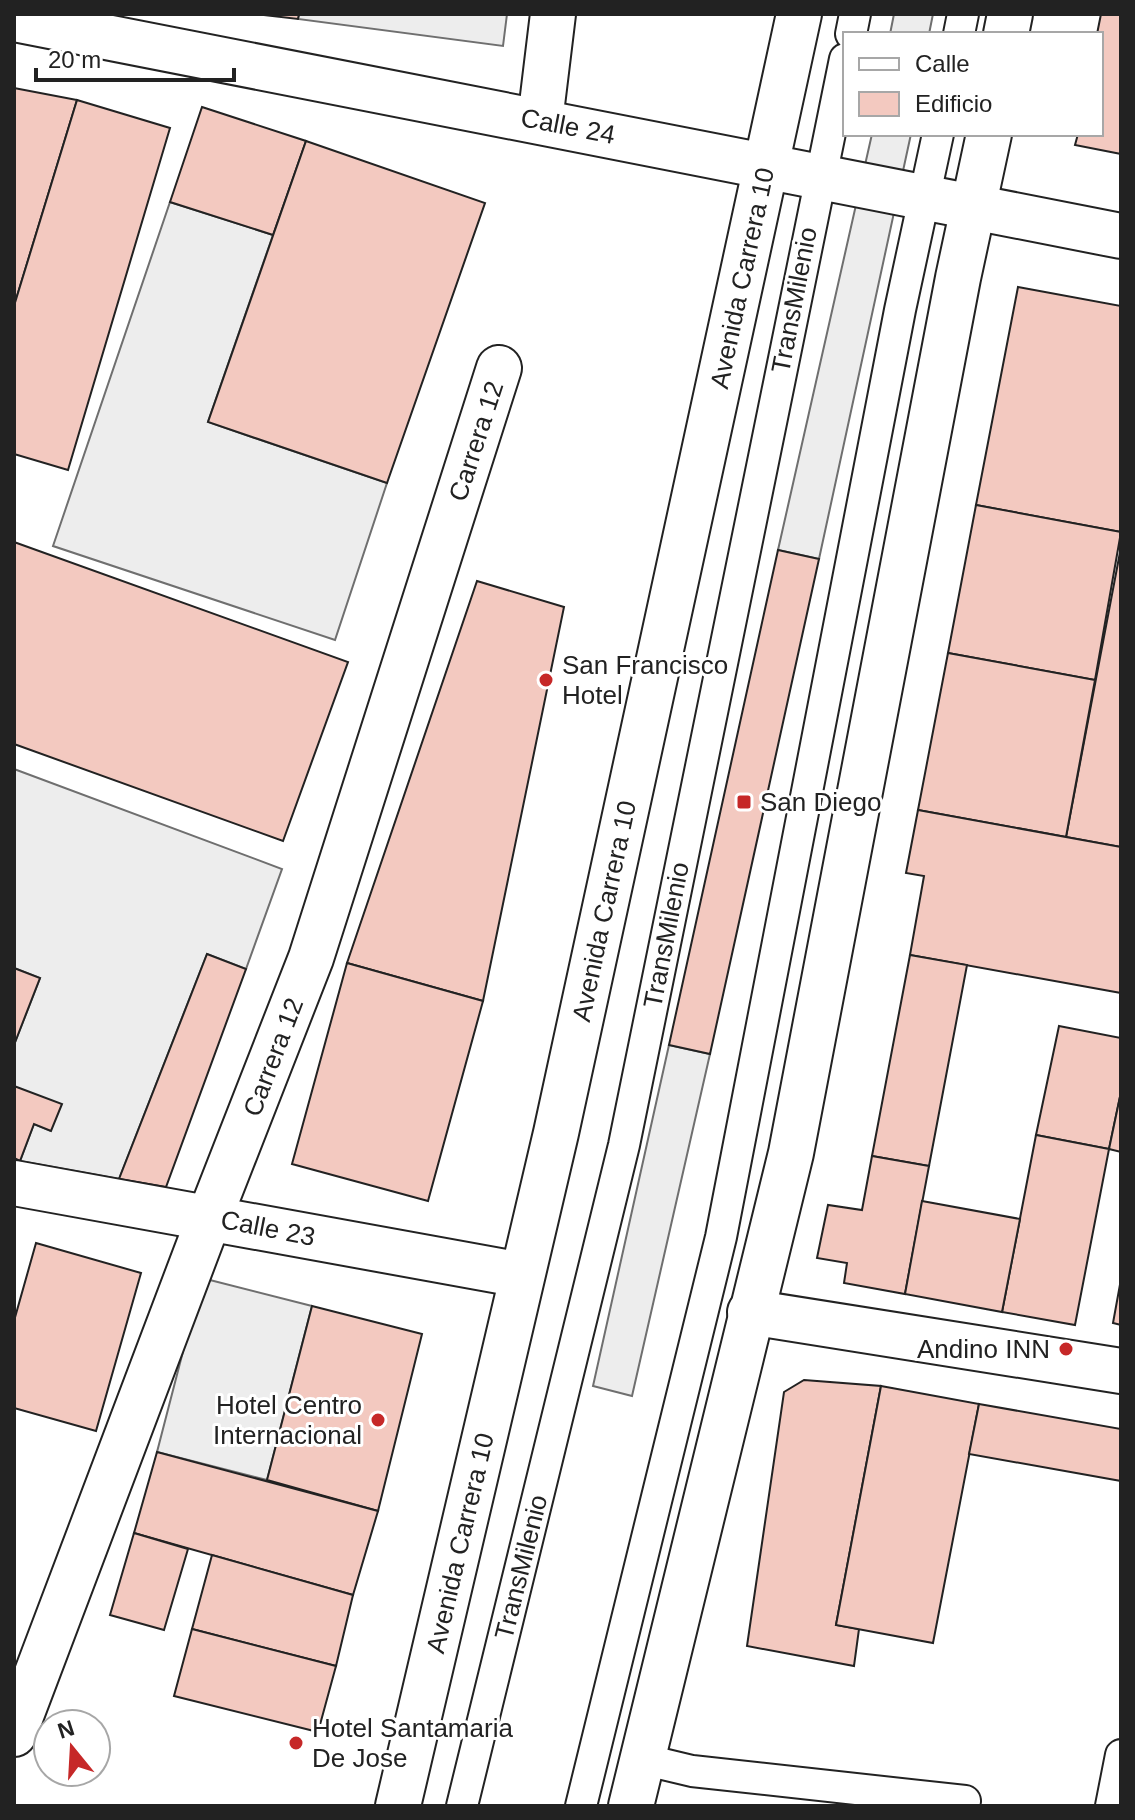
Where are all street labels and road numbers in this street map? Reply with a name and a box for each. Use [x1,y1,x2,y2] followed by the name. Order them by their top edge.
[518,102,618,150] street label: Calle 24
[704,165,780,391] street label: Avenida Carrera 10
[765,225,823,375] street label: TransMilenio
[443,377,509,505] street label: Carrera 12
[566,798,642,1024] street label: Avenida Carrera 10
[637,860,695,1010] street label: TransMilenio
[237,994,309,1120] street label: Carrera 12
[218,1204,318,1252] street label: Calle 23
[420,1430,500,1656] street label: Avenida Carrera 10
[489,1492,553,1642] street label: TransMilenio

